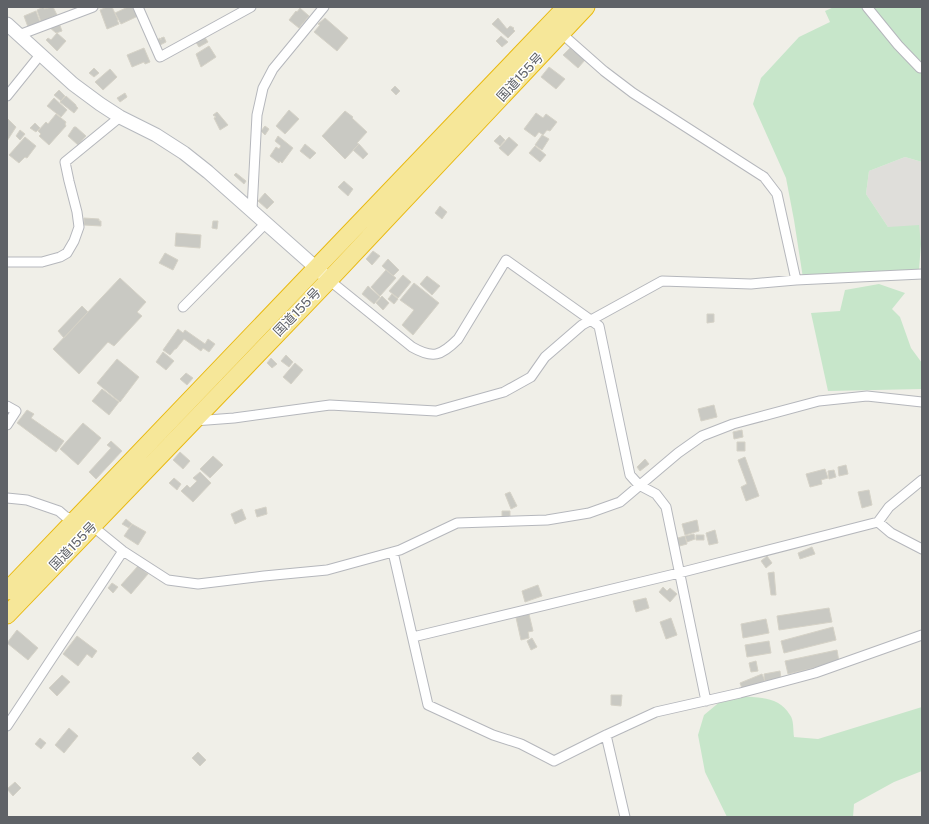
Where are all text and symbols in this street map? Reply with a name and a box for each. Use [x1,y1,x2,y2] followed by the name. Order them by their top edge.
[494,50,546,104] street label: 国道155号
[270,285,324,339] street label: 国道155号
[46,519,100,573] street label: 国道155号

